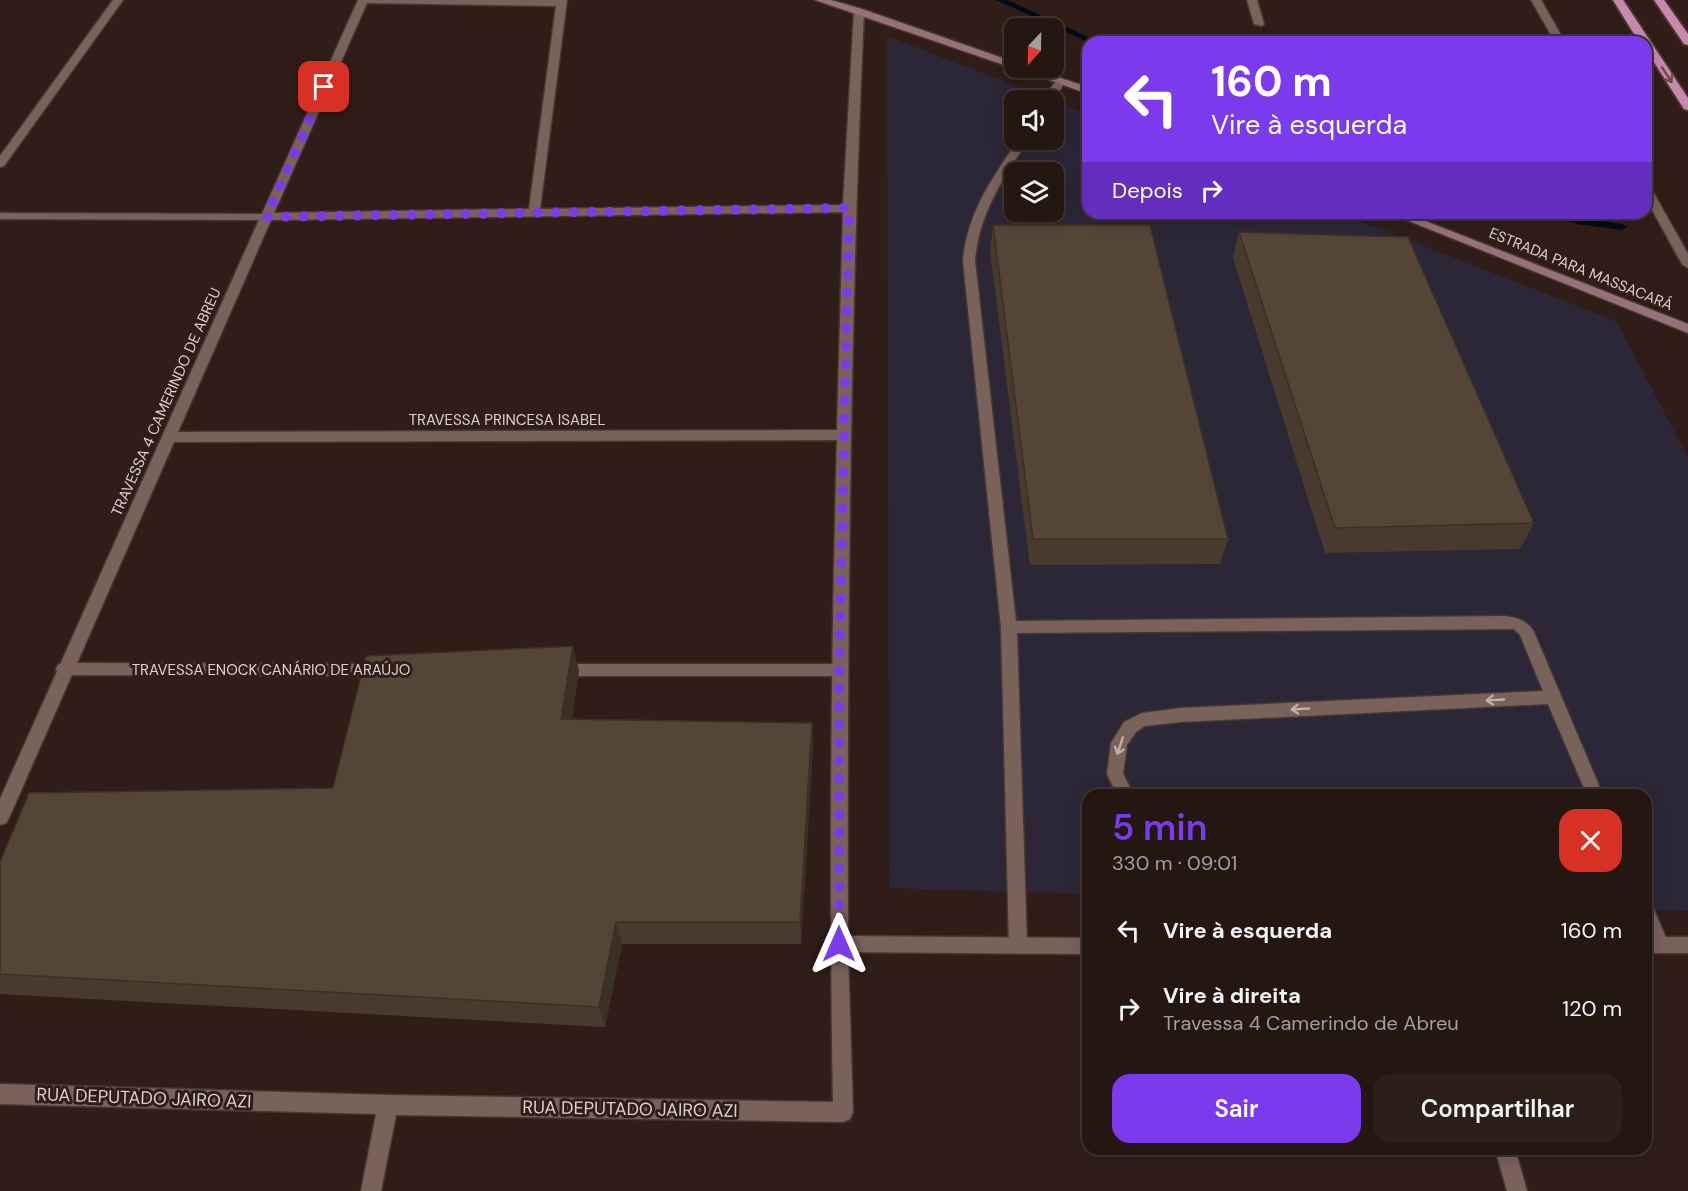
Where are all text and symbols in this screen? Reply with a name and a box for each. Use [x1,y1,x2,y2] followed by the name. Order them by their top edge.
[1004,18,1064,78] north arrow
[1004,18,1064,222] map controls
[1211,54,1332,109] text: 160 m
[1112,60,1190,138] icon: left
[298,61,349,112] pin
[1661,66,1673,82] one-way arrow
[307,70,340,103] icon: arrive
[1004,90,1064,150] button: sound
[1211,107,1407,142] text: Vire à esquerda
[1004,162,1064,222] button: layers
[1195,174,1228,207] icon: right
[1112,176,1183,205] text: Depois
[1486,223,1676,315] street label: ESTRADA PARA MASSACARÁ
[106,285,226,519] street label: TRAVESSA 4 CAMERINDO DE ABREU
[409,410,605,430] street label: TRAVESSA PRINCESA ISABEL
[132,660,410,680] street label: TRAVESSA ENOCK CANÁRIO DE ARAÚJO
[1486,694,1506,705] one-way arrow
[1291,704,1311,715] one-way arrow
[1114,736,1125,755] one-way arrow
[1112,804,1208,851] text: 5 min
[1559,809,1622,872] button: close
[1112,850,1237,876] text: 330 m · 09:01
[807,912,871,976] position arrow
[1112,914,1145,947] icon: left
[1163,916,1332,945] text: Vire à esquerda
[1561,916,1622,945] text: 160 m
[1163,981,1301,1010] text: Vire à direita
[1112,992,1145,1025] icon: right
[1562,994,1622,1023] text: 120 m
[1163,1010,1459,1036] text: Travessa 4 Camerindo de Abreu
[1112,1074,1361,1143] button: Sair
[1373,1074,1622,1143] button: Compartilhar
[36,1082,252,1114] street label: RUA DEPUTADO JAIRO AZI
[522,1095,738,1123] street label: RUA DEPUTADO JAIRO AZI

